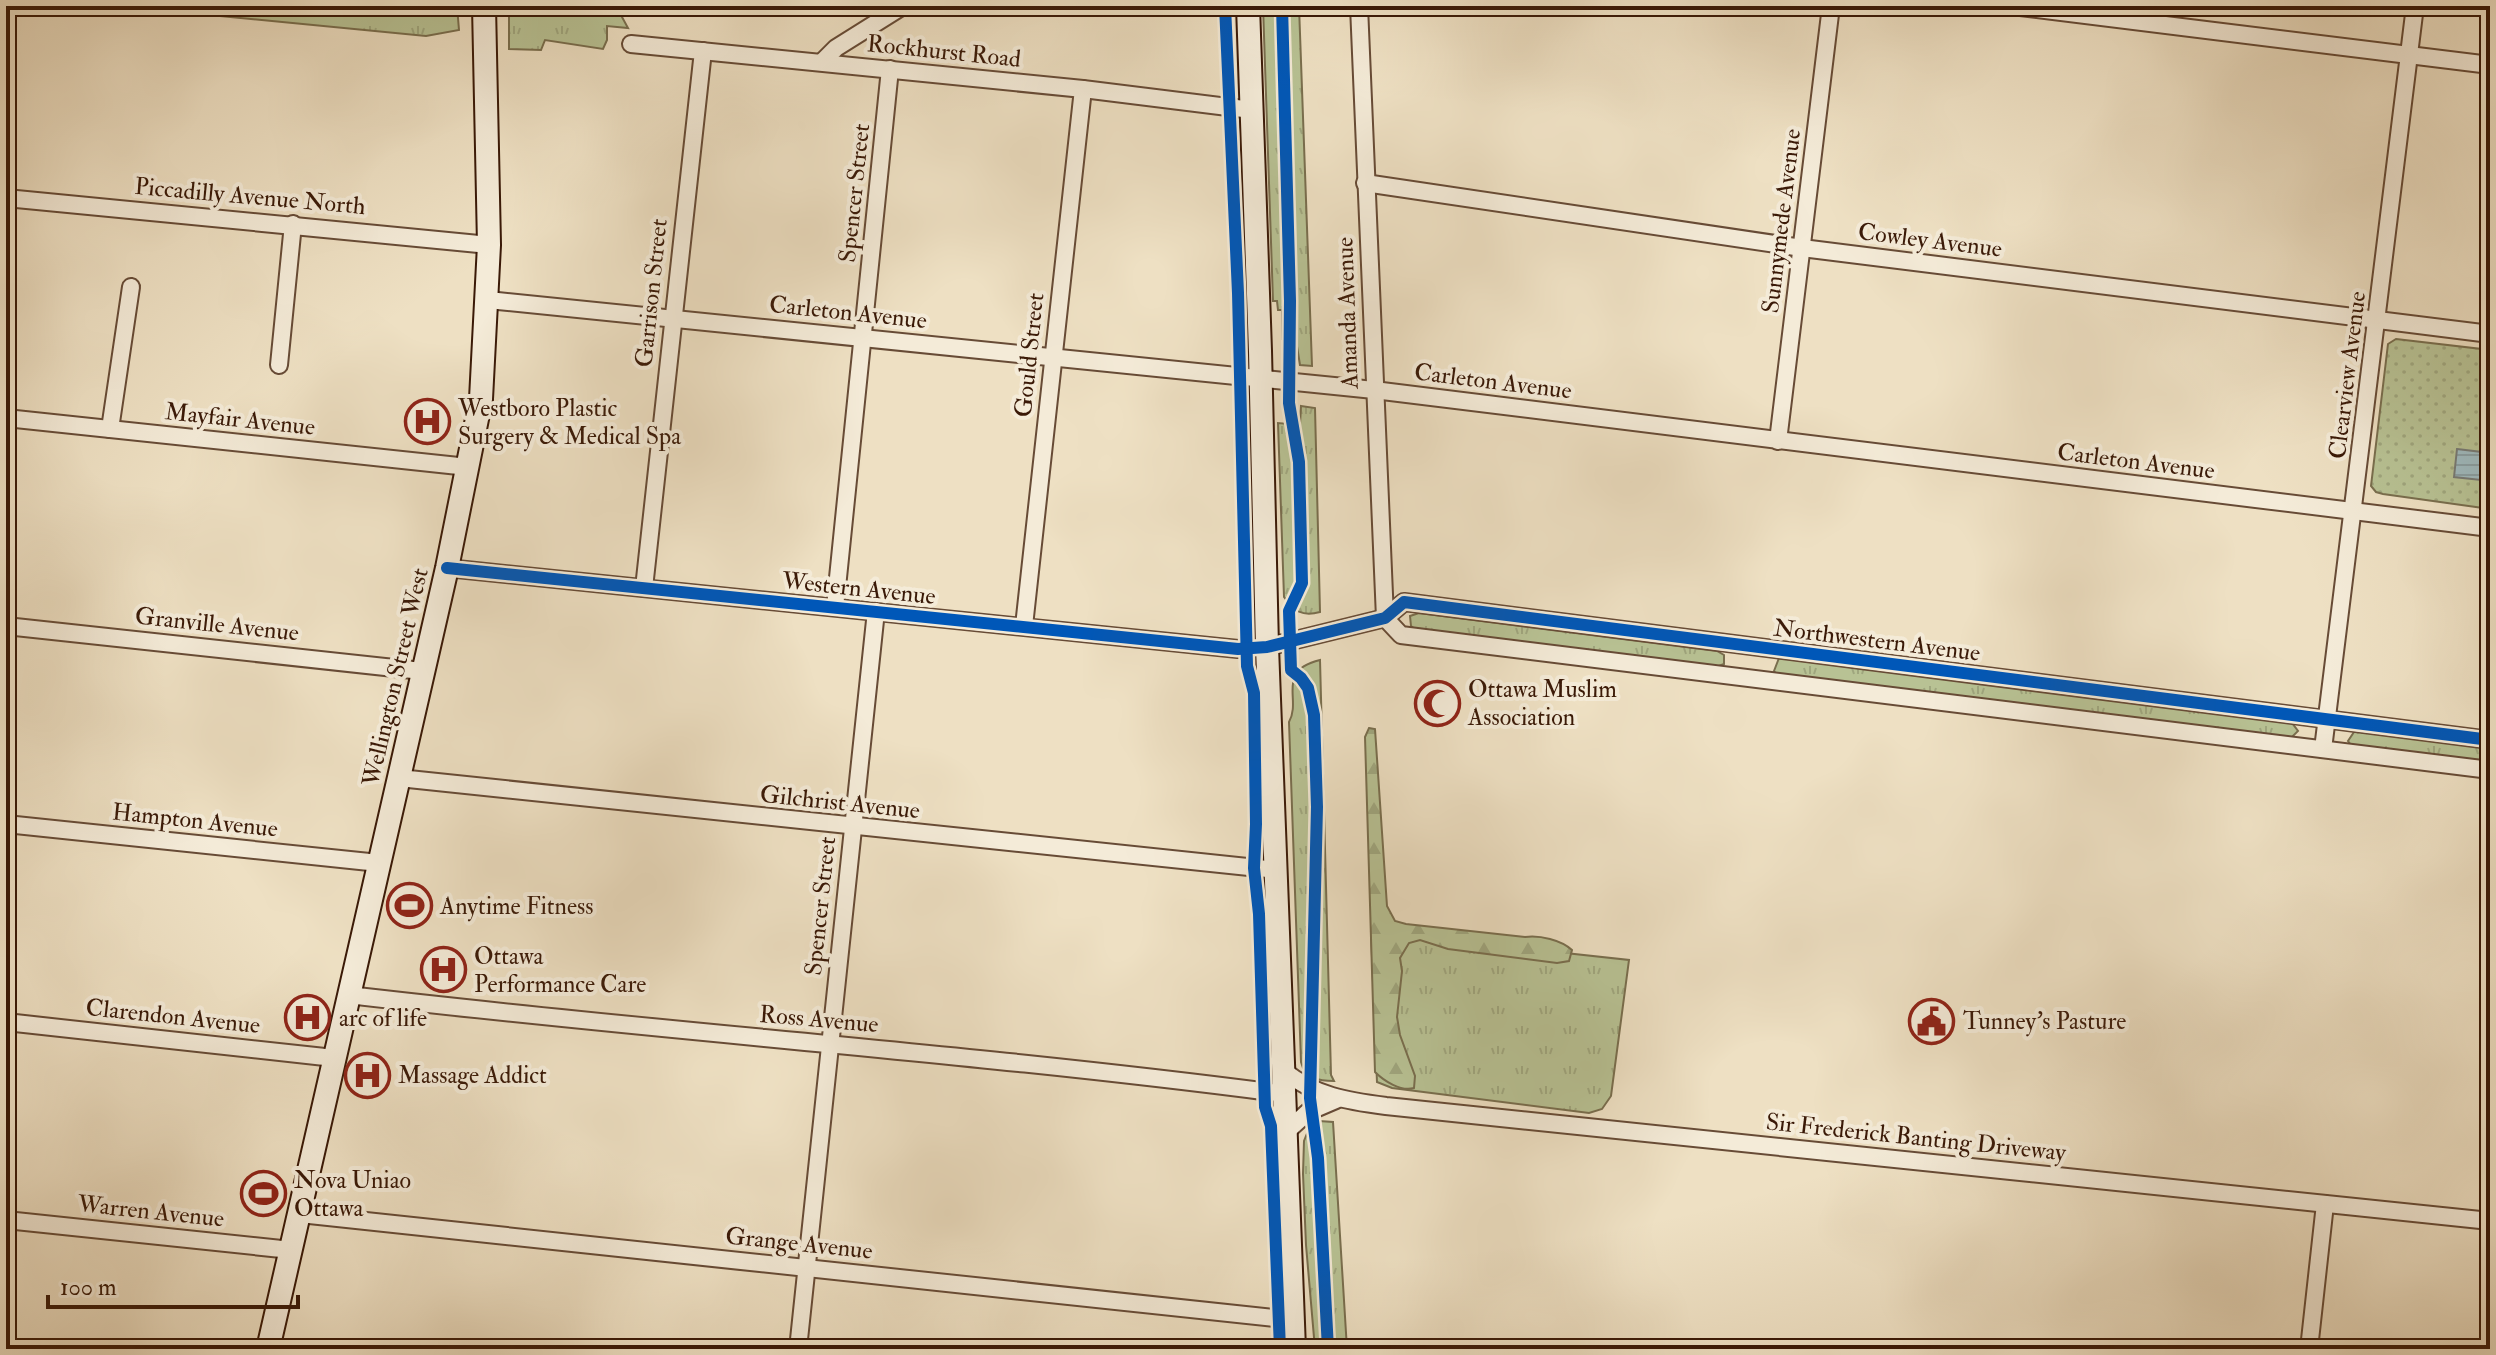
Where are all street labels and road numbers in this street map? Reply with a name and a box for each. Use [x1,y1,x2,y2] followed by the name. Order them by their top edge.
[865,28,1023,75] street label: Rockhurst Road
[832,122,877,264] street label: Spencer Street
[1755,127,1808,315] street label: Sunnymede Avenue
[133,171,367,222] street label: Piccadilly Avenue North
[1856,216,2004,265] street label: Cowley Avenue
[628,217,675,369] street label: Garrison Street
[1329,236,1366,391] street label: Amanda Avenue
[768,289,928,336] street label: Carleton Avenue
[2322,289,2373,461] street label: Clearview Avenue
[1008,291,1051,419] street label: Gould Street
[1412,356,1573,407] street label: Carleton Avenue
[163,396,317,443] street label: Mayfair Avenue
[2055,436,2216,487] street label: Carleton Avenue
[355,565,436,790] street label: Wellington Street West
[780,565,937,612] street label: Western Avenue
[133,600,300,649] street label: Granville Avenue
[1772,612,1982,669] street label: Northwestern Avenue
[758,779,921,826] street label: Gilchrist Avenue
[111,796,279,845] street label: Hampton Avenue
[798,835,843,977] street label: Spencer Street
[84,992,262,1041] street label: Clarendon Avenue
[758,999,880,1040] street label: Ross Avenue
[1764,1106,2068,1169] street label: Sir Frederick Banting Driveway
[75,1188,226,1235] street label: Warren Avenue
[724,1220,874,1267] street label: Grange Avenue

